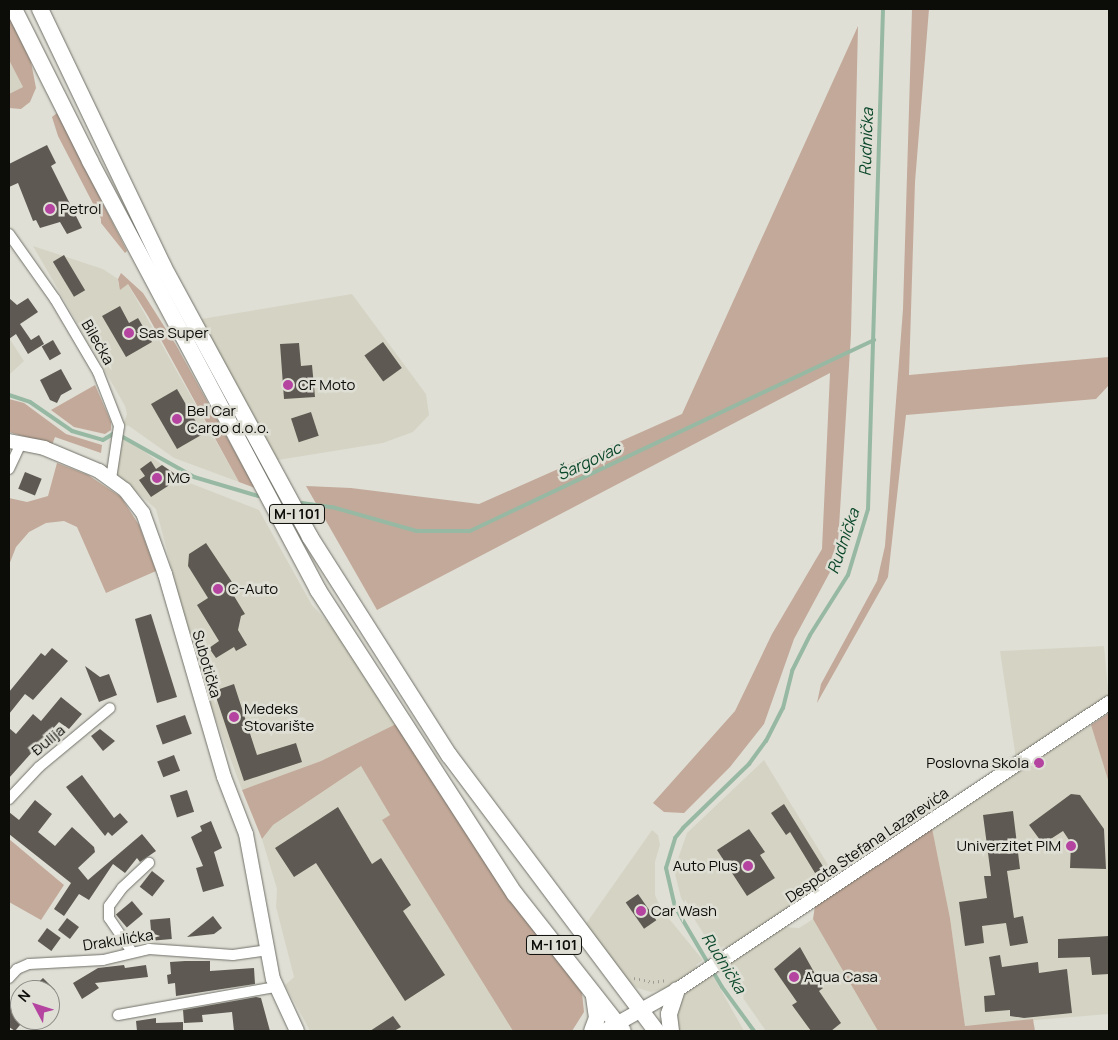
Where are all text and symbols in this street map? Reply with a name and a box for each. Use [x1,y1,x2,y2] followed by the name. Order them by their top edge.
[855,108,877,176] water label: Rudnička
[60,200,101,218] place label: Petrol
[44,203,56,215] marker: Petrol
[78,316,118,368] street label: Bilećka
[139,324,209,342] place label: Sas Super
[123,327,135,339] marker: Sas Super
[298,376,355,394] place label: CF Moto
[282,379,294,391] marker: CF Moto
[187,401,269,436] place label: Bel Car Cargo d.o.o.
[171,413,183,425] marker: Bel Car Cargo d.o.o.
[554,438,624,484] water label: Šargovac
[167,469,190,487] place label: MG
[151,472,163,484] marker: MG
[268,502,326,526] road number: M-I 101
[823,506,863,576] water label: Rudnička
[228,580,278,598] place label: C-Auto
[212,583,224,595] marker: C-Auto
[189,628,225,700] street label: Subotička
[244,699,314,734] place label: Medeks Stovarište
[228,711,240,723] marker: Medeks Stovarište
[28,721,68,759] street label: Đulija
[926,754,1029,772] place label: Poslovna Skola
[1033,757,1045,769] marker: Poslovna Skola
[782,784,952,906] street label: Despota Stefana Lazarevića
[956,837,1061,855] place label: Univerzitet PIM
[1065,840,1077,852] marker: Univerzitet PIM
[673,857,738,875] place label: Auto Plus
[742,860,754,872] marker: Auto Plus
[651,902,717,920] place label: Car Wash
[635,905,647,917] marker: Car Wash
[82,926,154,954] street label: Drakulićka
[698,929,750,997] water label: Rudnička
[525,934,583,956] road number: M-I 101
[804,968,878,986] place label: Aqua Casa
[788,971,800,983] marker: Aqua Casa
[10,980,60,1030] north arrow
[13,986,34,1006] text: N

